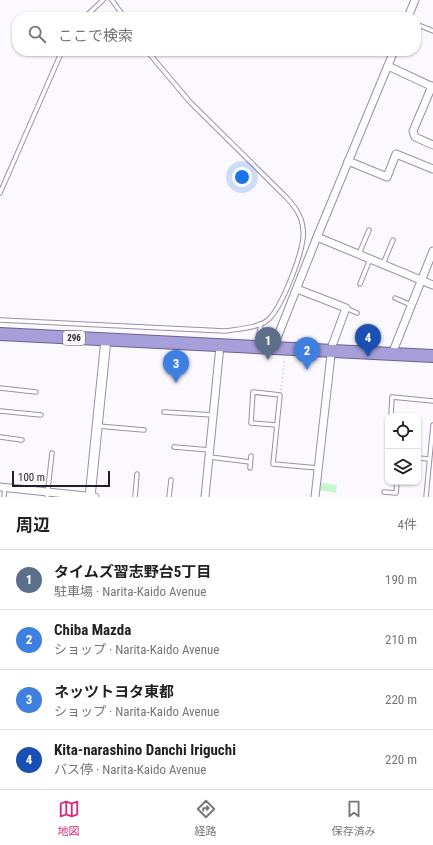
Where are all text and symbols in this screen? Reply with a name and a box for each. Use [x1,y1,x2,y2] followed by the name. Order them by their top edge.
[12,12,421,56] search box
[26,23,48,45] icon: search
[58,27,133,45] text: ここで検索
[232,167,252,187] your location
[355,324,381,357] pin: 4
[255,327,281,360] pin: 1
[63,331,85,345] road number: 296
[294,337,320,370] pin: 2
[163,350,189,383] pin: 3
[385,413,421,485] map controls
[385,413,421,449] button: locate
[385,449,421,485] button: layers
[12,469,110,488] scale bar
[18,471,45,484] text: 100 m
[16,515,50,535] text: 周辺
[398,517,417,532] text: 4件
[54,563,211,581] text: タイムズ習志野台5丁目
[26,572,32,587] text: 1
[385,572,417,587] text: 190 m
[54,584,206,599] text: 駐車場 · Narita-Kaido Avenue
[54,621,131,639] text: Chiba Mazda
[26,632,32,647] text: 2
[385,632,417,647] text: 210 m
[54,642,219,657] text: ショップ · Narita-Kaido Avenue
[54,683,174,701] text: ネッツトヨタ東都
[26,692,32,707] text: 3
[385,692,417,707] text: 220 m
[54,704,219,719] text: ショップ · Narita-Kaido Avenue
[54,741,236,759] text: Kita-narashino Danchi Iriguchi
[26,752,32,767] text: 4
[385,752,417,767] text: 220 m
[54,762,206,777] text: バス停 · Narita-Kaido Avenue
[58,798,80,838] tab: 地図
[195,798,217,838] tab: 経路
[332,798,376,838] tab: 保存済み

